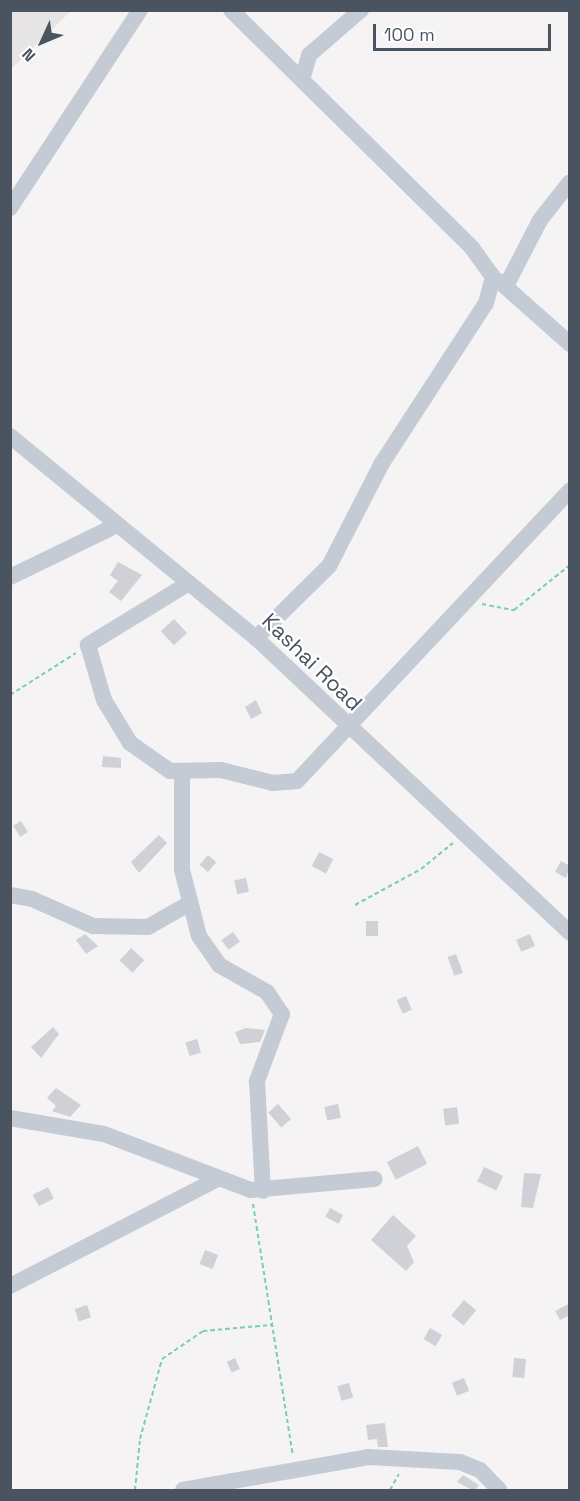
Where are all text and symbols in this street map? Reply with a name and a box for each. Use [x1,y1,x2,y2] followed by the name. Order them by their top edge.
[12,12,72,72] north arrow
[376,12,554,50] scale bar
[384,23,435,46] text: 100 m
[17,44,40,66] text: N
[257,608,367,716] street label: Kashai Road

